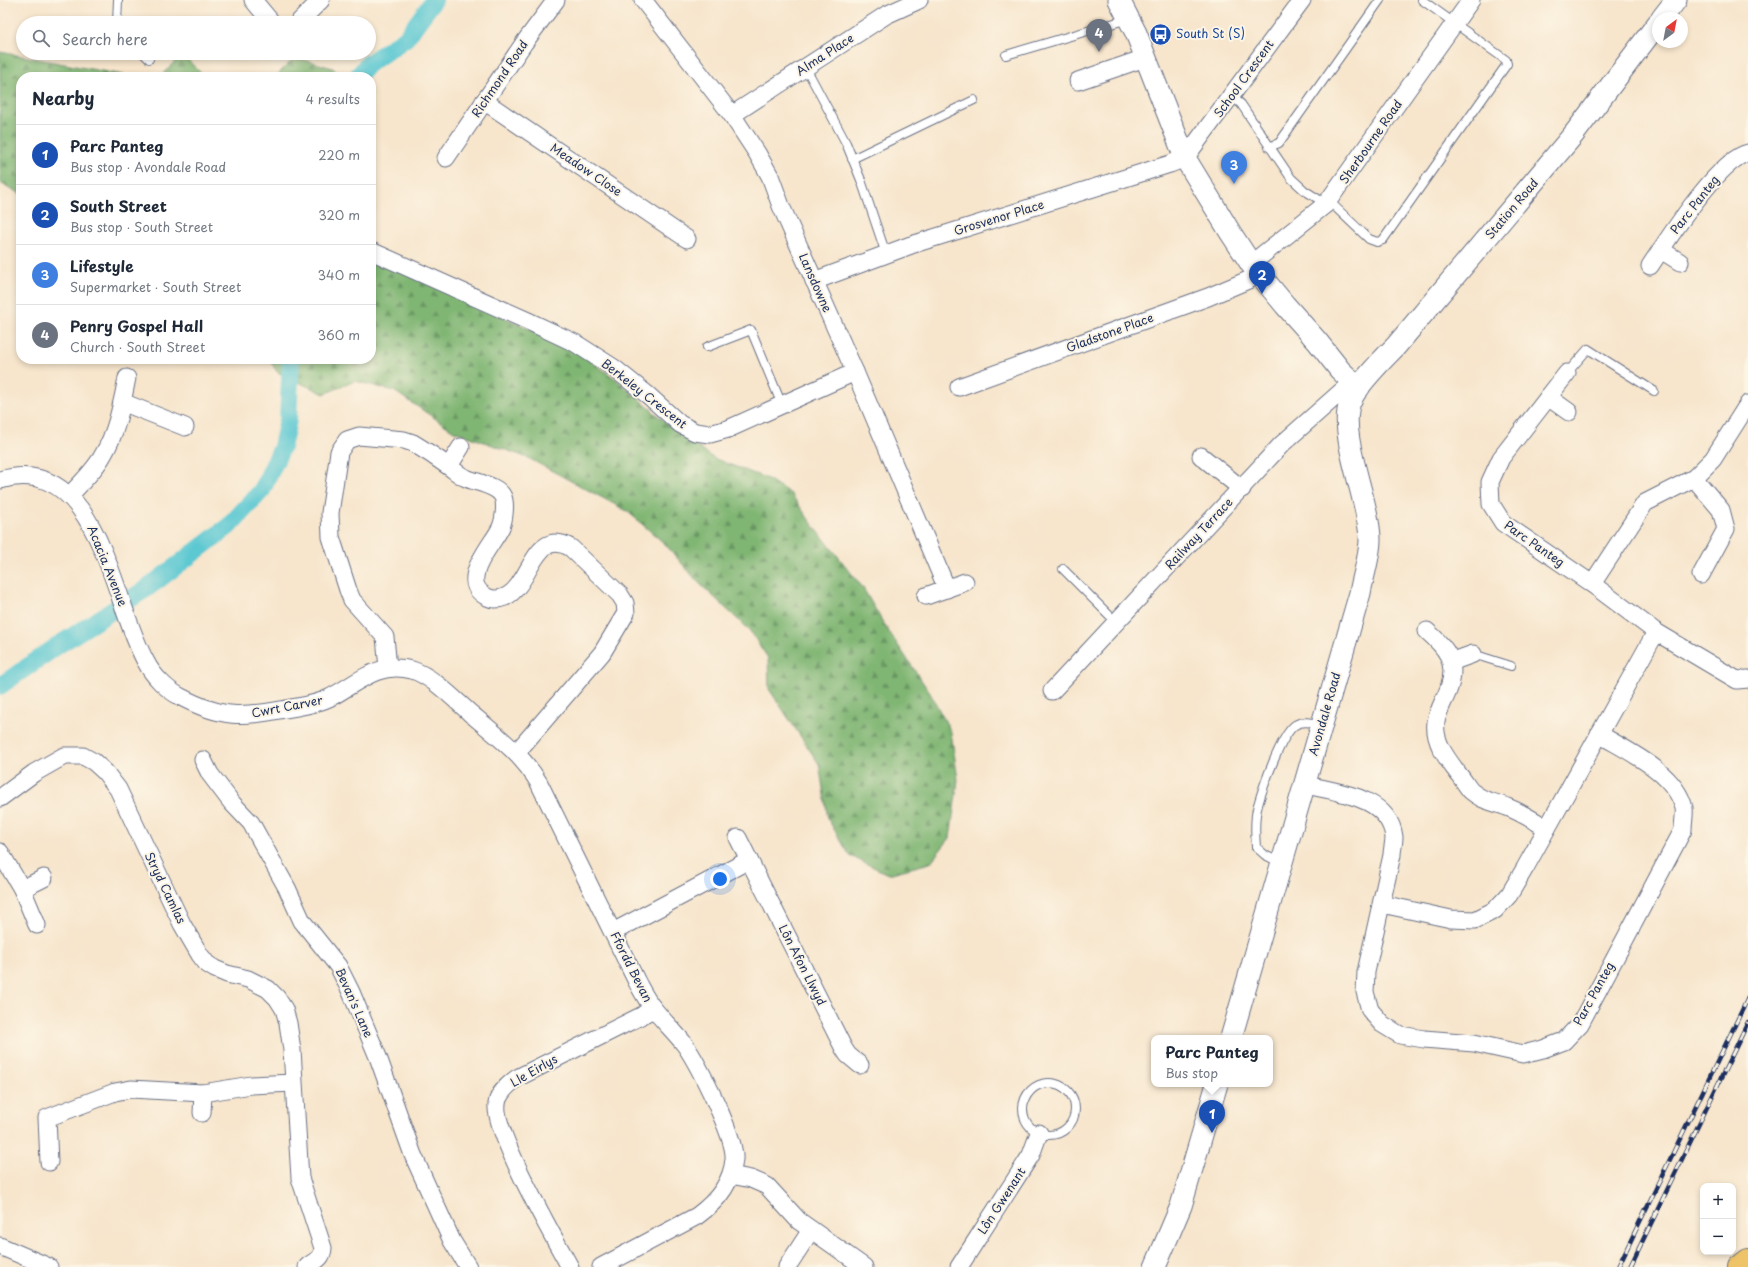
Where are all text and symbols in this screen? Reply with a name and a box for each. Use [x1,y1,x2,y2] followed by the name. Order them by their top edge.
[1652,12,1688,48] north arrow
[16,16,376,60] search box
[1086,19,1112,52] pin: 4
[1147,21,1173,47] bus stop icon: South St (S)
[1176,24,1245,42] place label: South St (S)
[30,27,52,49] icon: search
[62,27,148,50] text: Search here
[792,29,857,80] street label: Alma Place
[467,36,532,121] street label: Richmond Road
[1209,36,1278,121] street label: School Crescent
[32,85,94,111] text: Nearby
[306,89,360,108] text: 4 results
[1334,96,1406,187] street label: Sherbourne Road
[70,134,163,157] text: Parc Panteg
[547,138,626,200] street label: Meadow Close
[42,145,48,164] text: 1
[318,145,360,164] text: 220 m
[1221,151,1247,184] pin: 3
[70,157,226,176] text: Bus stop · Avondale Road
[1665,171,1723,238] street label: Parc Panteg
[1480,174,1542,243] street label: Station Road
[70,194,167,217] text: South Street
[951,195,1046,239] street label: Grosvenor Place
[40,205,50,224] text: 2
[318,205,360,224] text: 320 m
[70,217,213,236] text: Bus stop · South Street
[795,250,837,315] street label: Lansdowne
[70,254,134,277] text: Lifestyle
[1249,261,1275,294] pin: 2
[41,265,49,284] text: 3
[317,265,360,284] text: 340 m
[70,277,241,296] text: Supermarket · South Street
[1063,308,1156,356] street label: Gladstone Place
[70,314,203,337] text: Penry Gospel Hall
[41,325,49,344] text: 4
[317,325,360,344] text: 360 m
[70,337,205,356] text: Church · South Street
[598,354,691,432] street label: Berkeley Crescent
[1160,493,1236,573] street label: Railway Terrace
[1501,516,1569,571] street label: Parc Panteg
[83,522,133,609] street label: Acacia Avenue
[1304,670,1345,758] street label: Avondale Road
[250,690,324,722] street label: Cwrt Carver
[141,849,191,927] street label: Stryd Camlas
[710,869,730,889] your location
[775,921,831,1008] street label: Lôn Afon Llwyd
[606,928,657,1005] street label: Ffordd Bevan
[1568,958,1618,1029] street label: Parc Panteg
[332,965,378,1041] street label: Bevan's Lane
[1151,1035,1273,1087] popup
[1165,1040,1259,1063] text: Parc Panteg
[507,1049,561,1091] street label: Lle Eirlys
[1165,1063,1218,1082] text: Bus stop
[1199,1100,1225,1133] pin: 1
[973,1163,1030,1237] street label: Lôn Gwenant
[1700,1183,1736,1255] map controls
[1700,1183,1736,1219] button: +
[1700,1219,1736,1255] button: −

